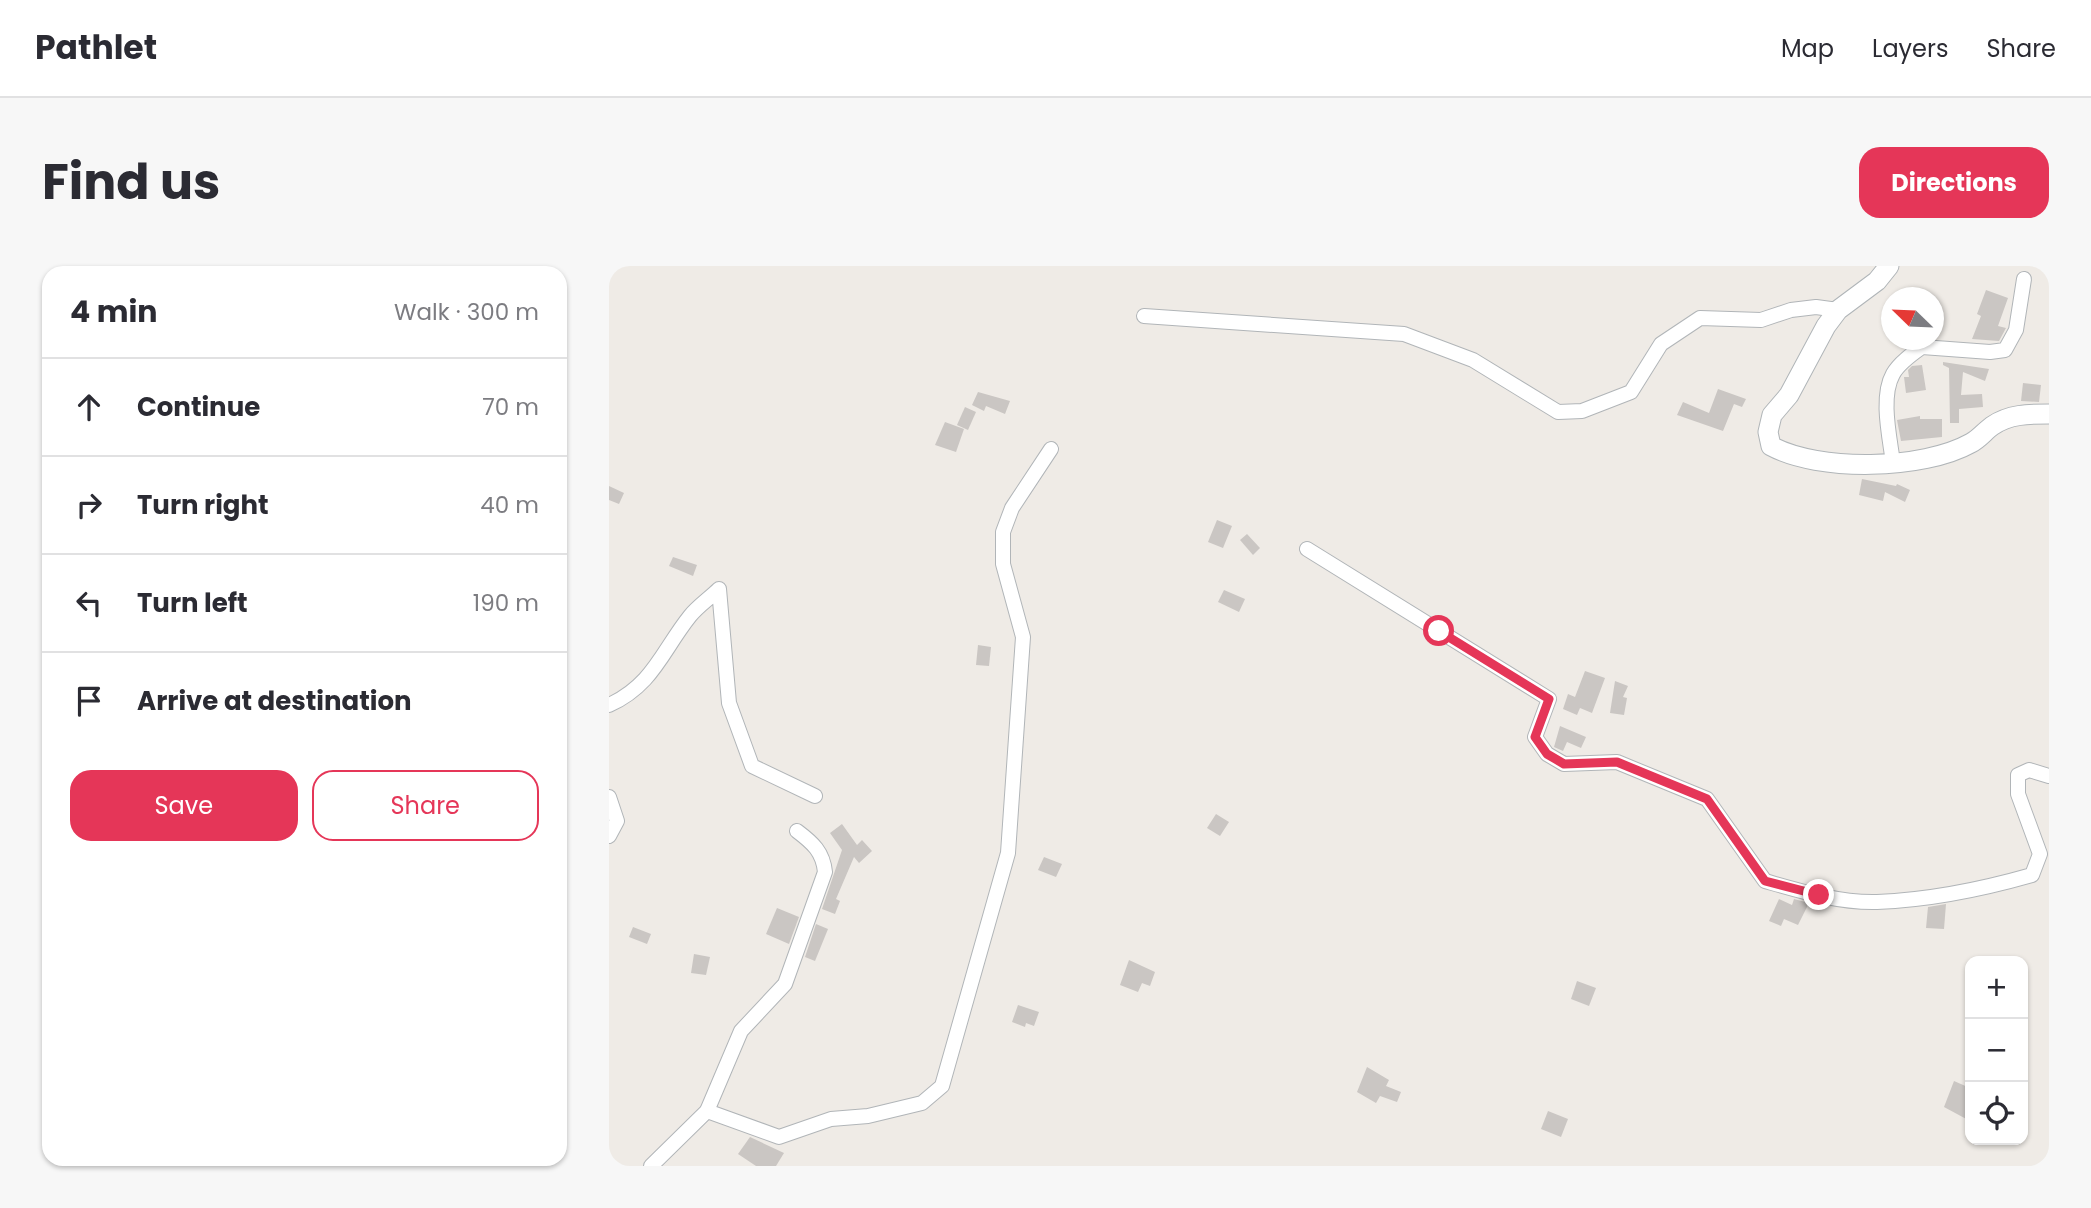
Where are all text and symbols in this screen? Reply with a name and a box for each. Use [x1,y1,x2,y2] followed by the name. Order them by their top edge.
[35,24,157,71] text: Pathlet
[1781,32,1834,65] text: Map
[1872,32,1948,65] text: Layers
[1986,32,2056,65] text: Share
[1859,147,2049,218] button: Directions
[42,148,220,216] text: Find us
[1881,287,1944,350] north arrow
[70,290,158,333] text: 4 min
[394,296,539,328] text: Walk · 300 m
[70,388,108,426] icon: ahead
[137,389,260,425] text: Continue
[482,391,539,423] text: 70 m
[70,486,108,524] icon: right
[137,487,269,523] text: Turn right
[480,489,539,521] text: 40 m
[70,584,108,622] icon: left
[137,585,248,621] text: Turn left
[473,587,539,619] text: 190 m
[1423,615,1454,646] route start
[70,682,108,720] icon: arrive
[137,683,412,719] text: Arrive at destination
[70,770,298,841] button: Save
[312,770,539,841] button: Share
[1803,879,1834,910] route end
[1965,956,2028,1145] map controls
[1965,956,2028,1019] button: +
[1965,1019,2028,1082] button: −
[1965,1082,2028,1145] button: locate

